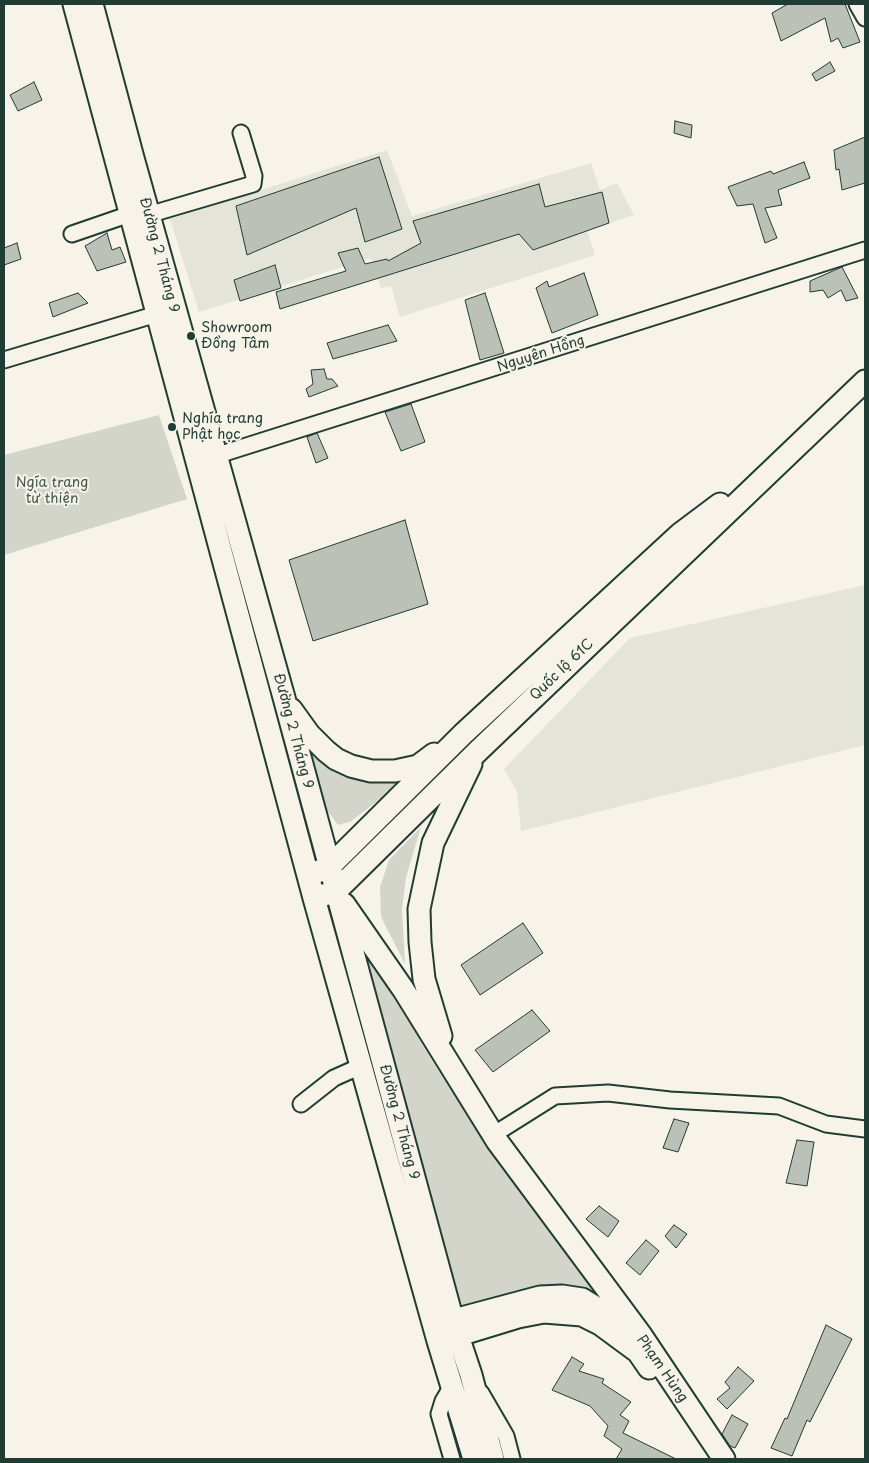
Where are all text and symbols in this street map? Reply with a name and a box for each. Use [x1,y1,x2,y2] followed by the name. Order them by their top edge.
[136,195,182,315] street label: Đường 2 Tháng 9
[201,320,272,352] place label: Showroom Đồng Tâm
[185,330,197,342] marker: Showroom Đồng Tâm
[495,332,587,376] street label: Nguyên Hồng
[182,411,263,444] place label: Nghĩa trang Phật học
[166,421,178,433] marker: Nghĩa trang Phật học
[16,475,88,508] park label: Ngĩa trang từ thiện
[527,636,597,704] street label: Quốc lộ 61C
[270,671,316,791] street label: Đường 2 Tháng 9
[376,1062,422,1182] street label: Đường 2 Tháng 9
[633,1332,691,1406] street label: Phạm Hùng

